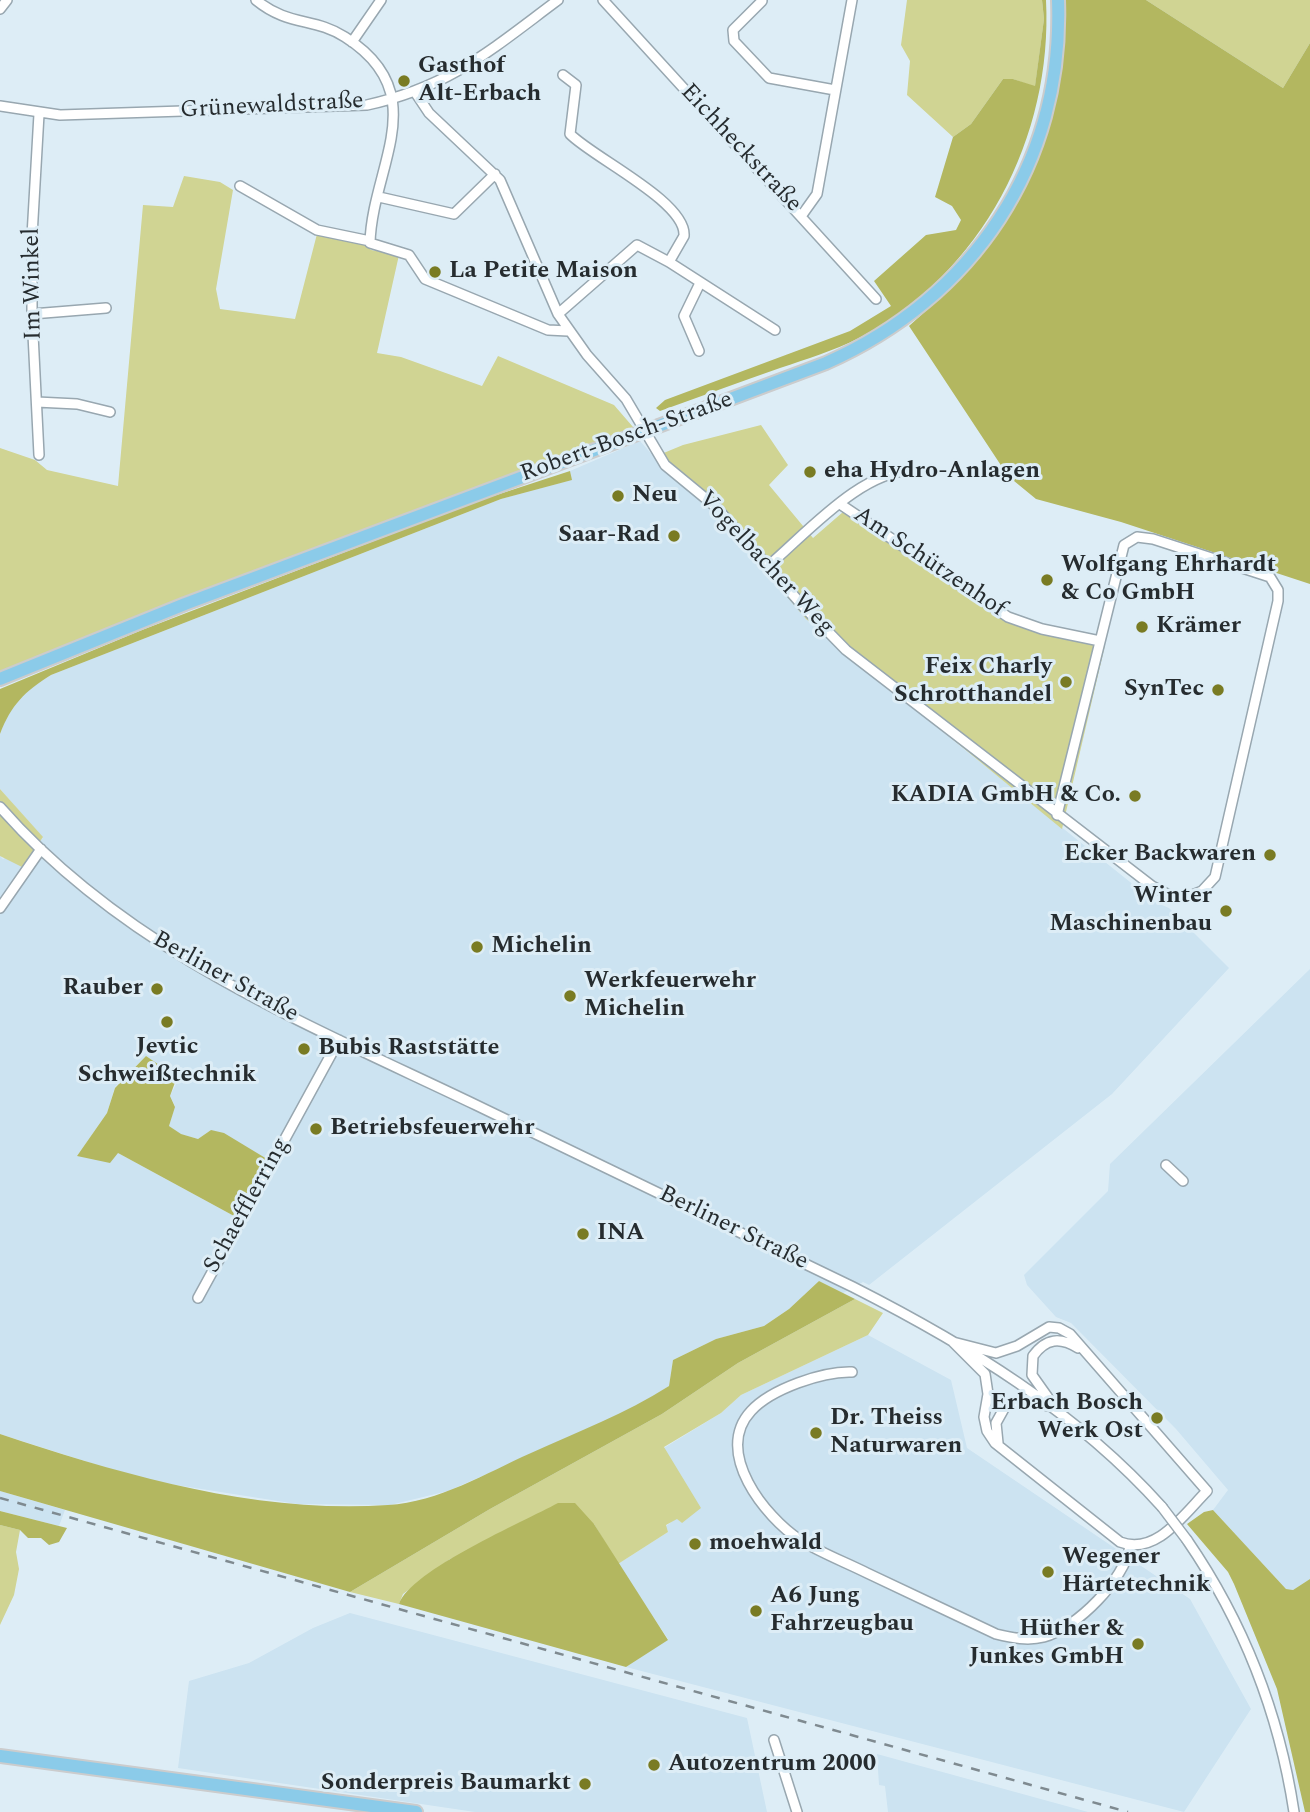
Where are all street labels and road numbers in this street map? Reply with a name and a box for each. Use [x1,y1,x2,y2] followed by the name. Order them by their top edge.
[673,79,807,219] street label: Eichheckstraße
[180,88,364,126] street label: Grünewaldstraße
[19,228,49,340] street label: Im Winkel
[517,386,737,490] street label: Robert-Bosch-Straße
[691,486,839,642] street label: Vogelbacher Weg
[847,501,1011,625] street label: Am Schützenhof
[147,926,303,1030] street label: Berliner Straße
[199,1133,297,1279] street label: Schaefflerring
[654,1181,812,1277] street label: Berliner Straße

